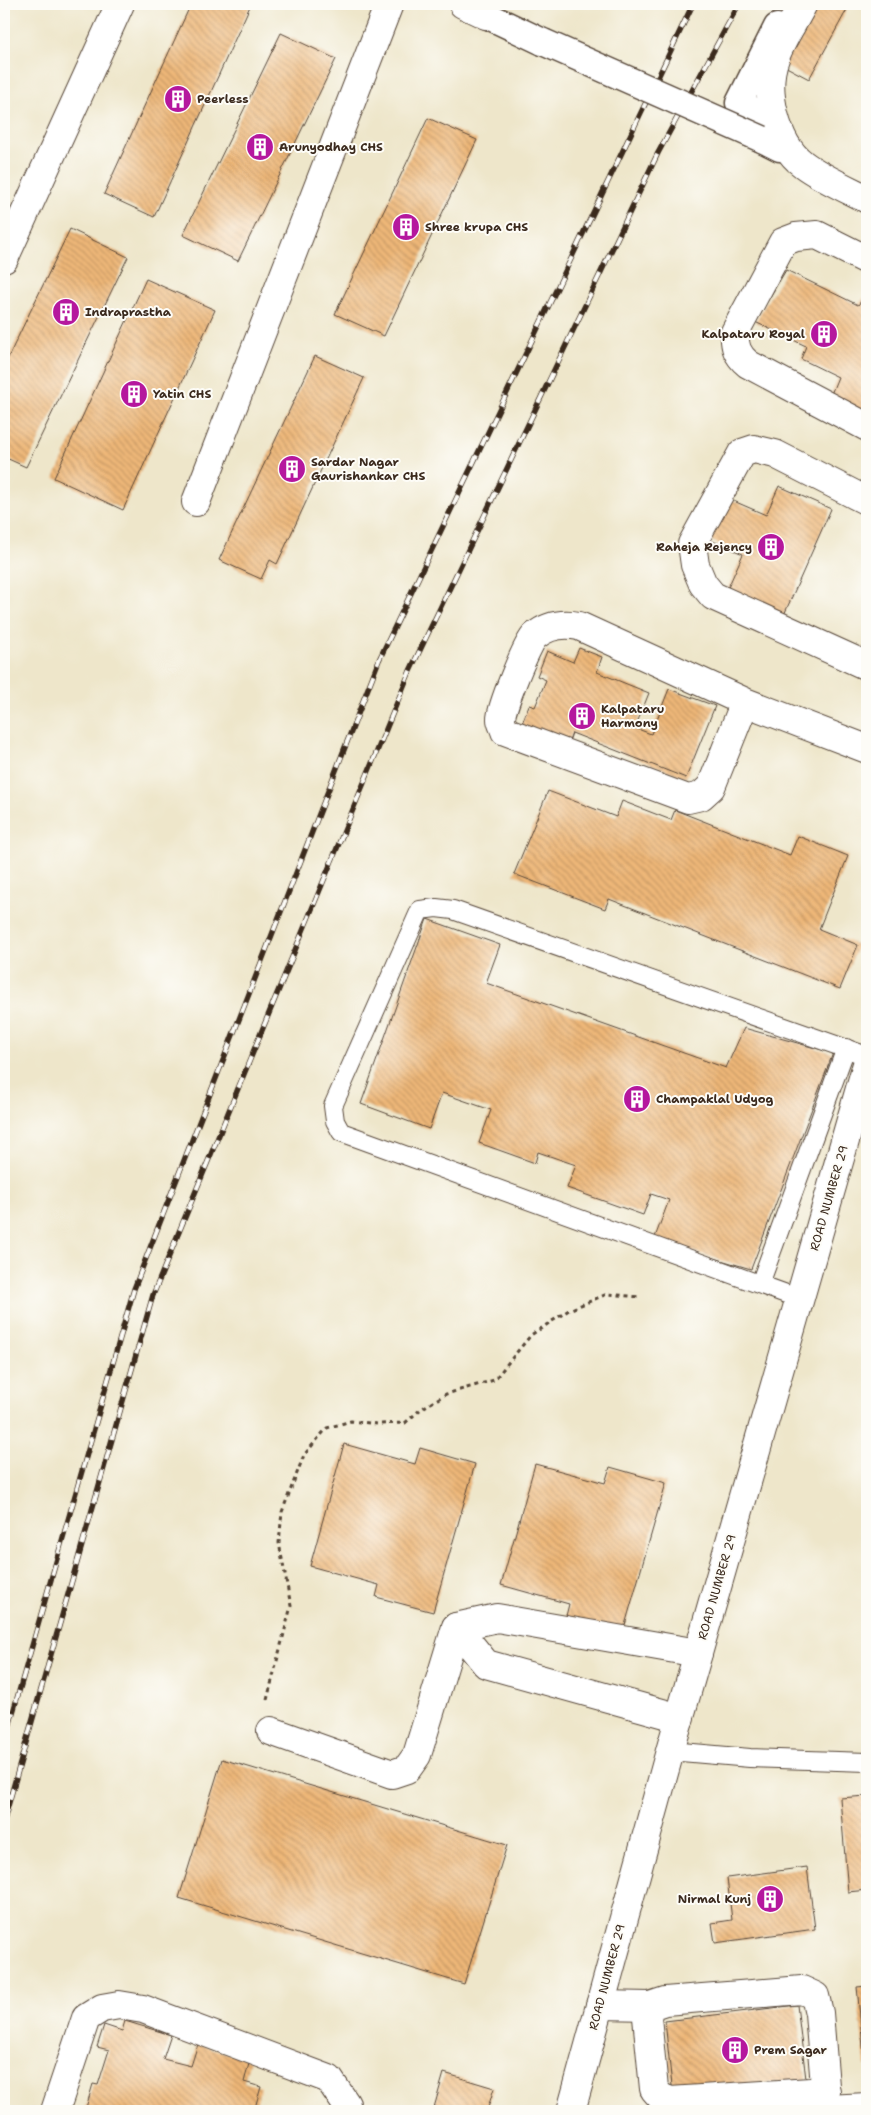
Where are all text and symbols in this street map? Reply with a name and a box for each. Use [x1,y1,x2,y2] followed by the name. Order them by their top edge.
[163,84,193,114] building icon: Peerless
[197,91,249,107] place label: Peerless
[245,132,275,162] building icon: Arunyodhay CHS
[279,139,383,155] place label: Arunyodhay CHS
[391,212,421,242] building icon: Shree krupa CHS
[425,219,528,235] place label: Shree krupa CHS
[51,297,81,327] building icon: Indraprastha
[85,304,172,320] place label: Indraprastha
[809,319,839,349] building icon: Kalpataru Royal
[702,326,805,342] place label: Kalpataru Royal
[119,379,149,409] building icon: Yatin CHS
[153,386,211,402] place label: Yatin CHS
[277,454,307,484] building icon: Sardar Nagar Gaurishankar CHS
[311,454,425,484] place label: Sardar Nagar Gaurishankar CHS
[756,532,786,562] building icon: Raheja Rejency
[656,539,752,555] place label: Raheja Rejency
[567,701,597,731] building icon: Kalpataru Harmony
[601,701,664,731] place label: Kalpataru Harmony
[622,1084,652,1114] building icon: Champaklal Udyog
[656,1091,774,1107] place label: Champaklal Udyog
[806,1143,852,1253] street label: ROAD NUMBER 29
[694,1532,740,1642] street label: ROAD NUMBER 29
[755,1884,785,1914] building icon: Nirmal Kunj
[678,1891,751,1907] place label: Nirmal Kunj
[585,1922,629,2032] street label: ROAD NUMBER 29
[720,2035,750,2065] building icon: Prem Sagar
[754,2042,828,2058] place label: Prem Sagar

